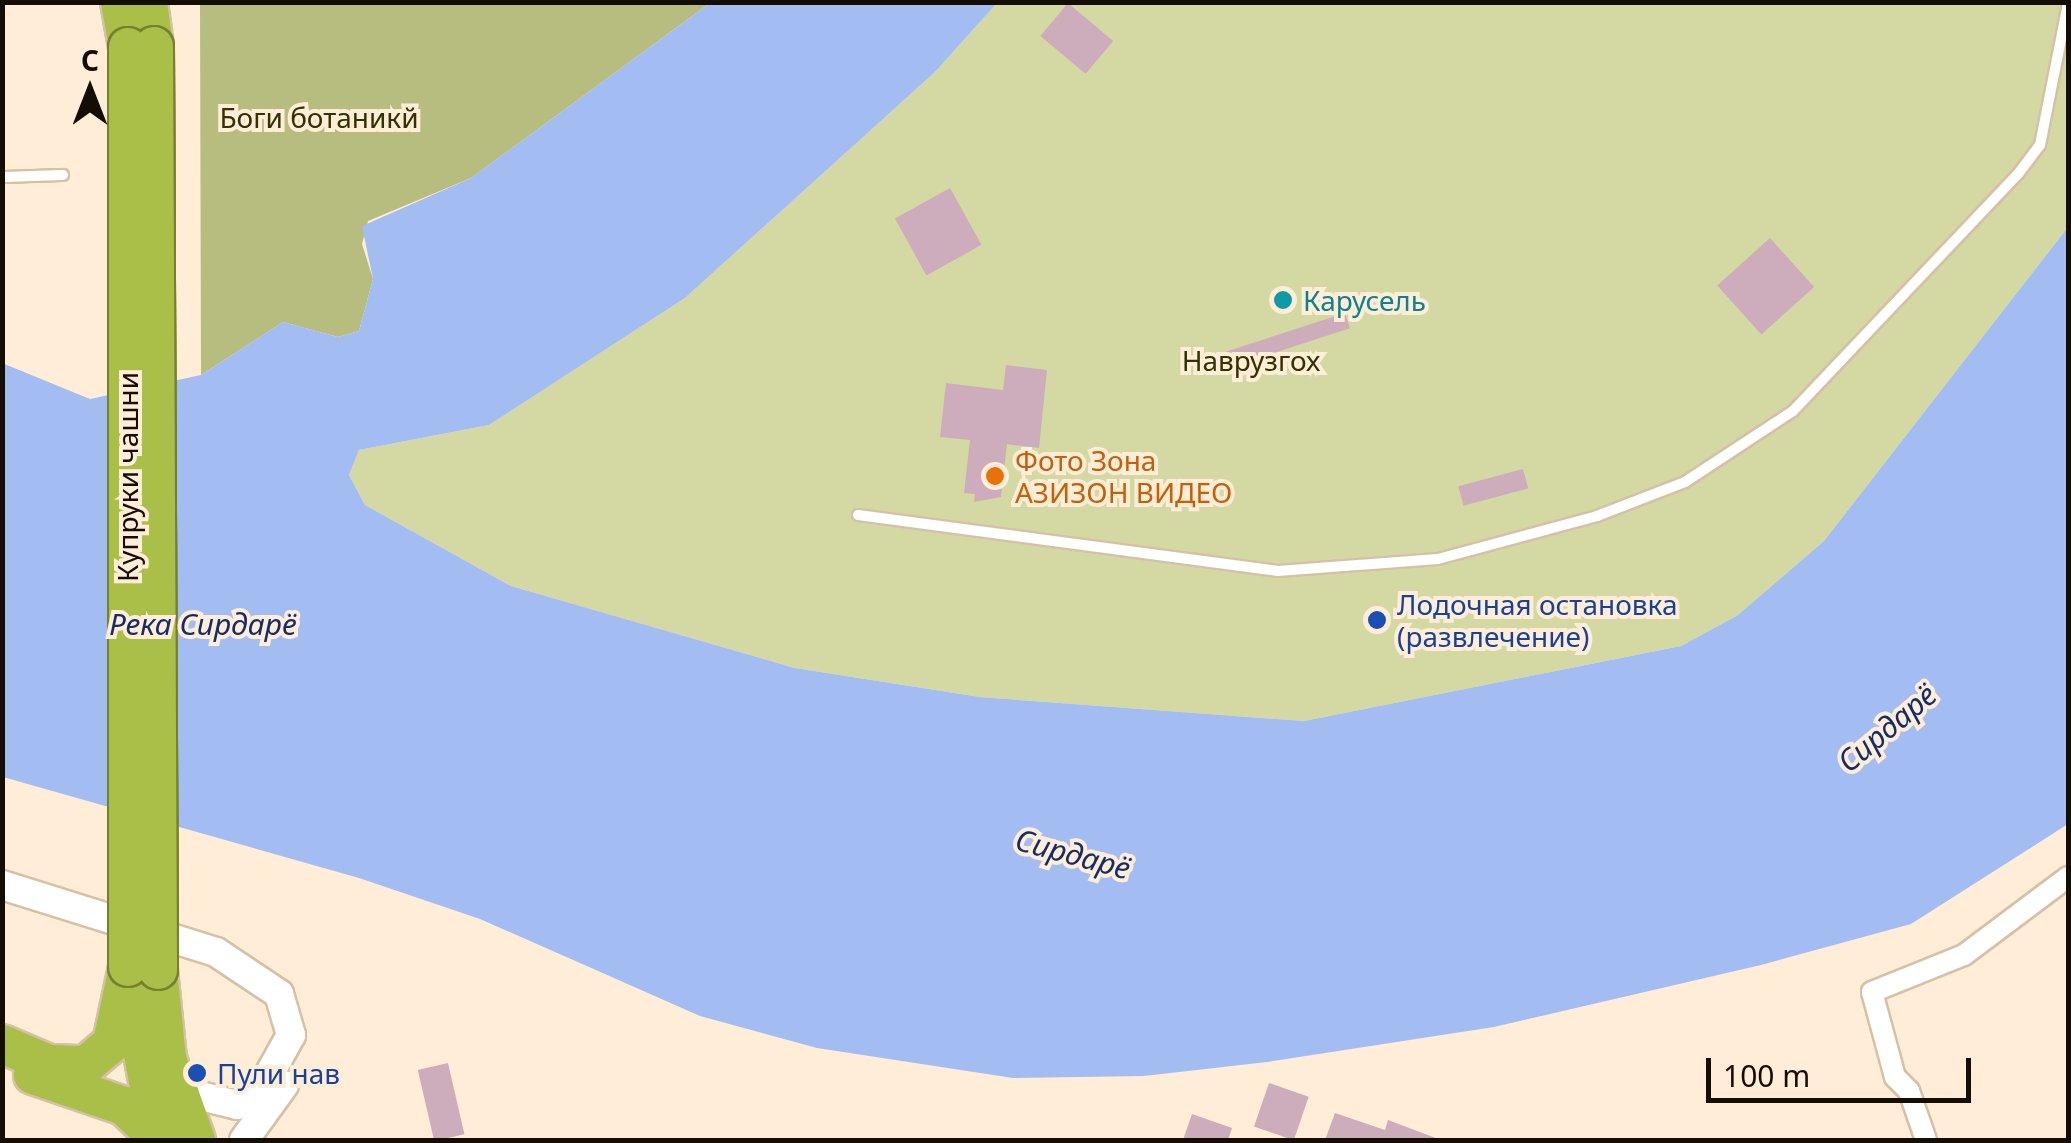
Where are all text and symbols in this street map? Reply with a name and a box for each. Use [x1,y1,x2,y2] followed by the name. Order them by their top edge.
[40,40,140,140] north arrow
[81,41,99,79] text: С
[219,100,419,134] park label: Боги ботаникй
[1303,283,1426,317] place label: Карусель
[1272,289,1294,311] marker: Карусель
[1182,343,1320,377] park label: Наврузгох
[110,372,144,582] street label: Купруки чашни
[1015,443,1232,509] place label: Фото Зона АЗИЗОН ВИДЕО
[984,465,1006,487] marker: Фото Зона АЗИЗОН ВИДЕО
[1397,587,1677,653] place label: Лодочная остановка (развлечение)
[109,606,297,642] water label: Река Сирдарё
[1366,609,1388,631] marker: Лодочная остановка (развлечение)
[1831,677,1943,779] water label: Сирдарё
[1012,821,1134,887] water label: Сирдарё
[1711,1038,1976,1100] scale bar
[1723,1055,1810,1096] text: 100 m
[217,1056,340,1090] place label: Пули нав
[186,1062,208,1084] marker: Пули нав

